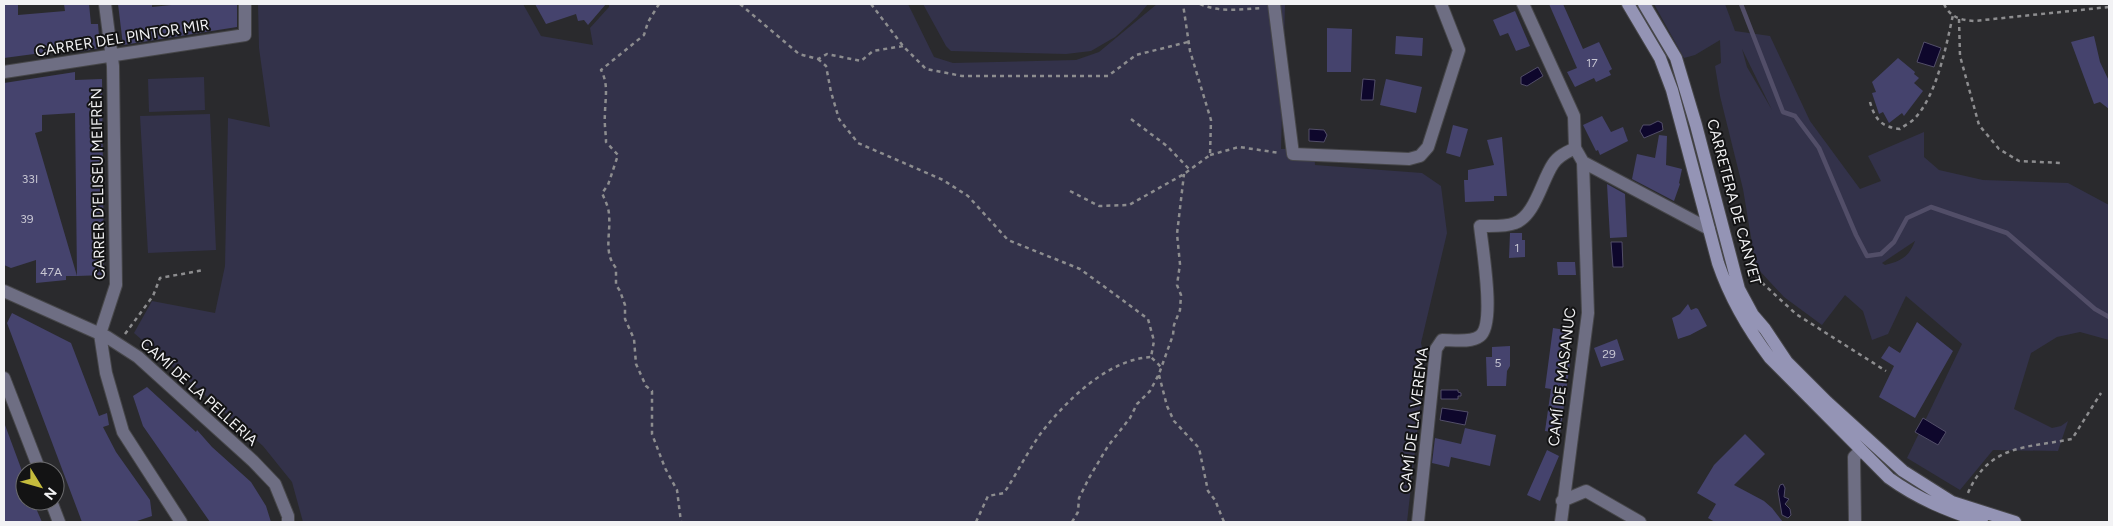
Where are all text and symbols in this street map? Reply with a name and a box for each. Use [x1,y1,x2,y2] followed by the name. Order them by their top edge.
[34,15,210,61] street label: CARRER DEL PINTOR MIR
[1586,56,1598,70] house number: 17
[87,88,109,280] street label: CARRER D'ELISEU MEIFRÈN
[1703,117,1765,287] street label: CARRETERA DE CANYET
[22,172,38,186] house number: 33I
[20,212,34,226] house number: 39
[1515,241,1519,255] house number: 1
[40,265,62,279] house number: 47A
[1545,306,1579,447] street label: CAMÍ DE MASANUC
[137,335,261,449] street label: CAMÍ DE LA PELLERIA
[1396,346,1432,494] street label: CAMÍ DE LA VEREMA
[1602,347,1616,361] house number: 29
[1495,356,1502,370] house number: 5
[15,461,65,511] north arrow
[40,484,60,503] text: N

